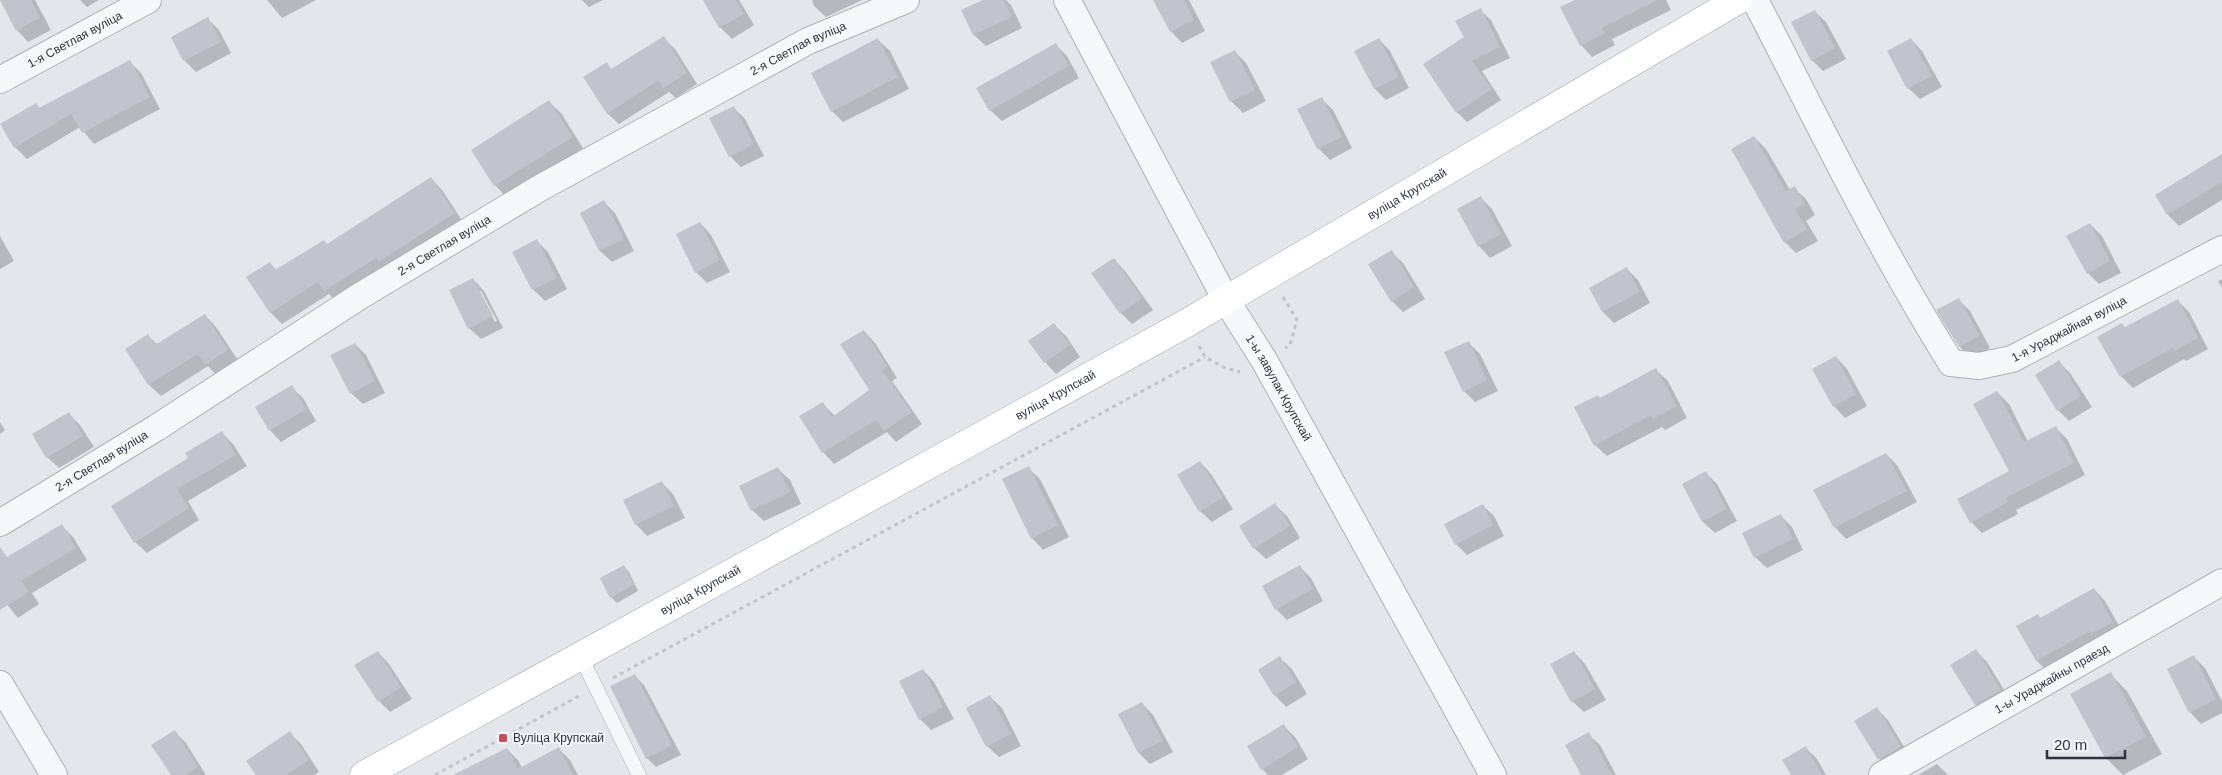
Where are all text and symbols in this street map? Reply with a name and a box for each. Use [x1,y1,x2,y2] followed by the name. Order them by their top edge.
[25,8,125,71] street label: 1-я Светлая вуліца
[748,19,848,78] street label: 2-я Светлая вуліца
[1365,165,1449,223] street label: вуліца Крупскай
[395,212,494,279] street label: 2-я Светлая вуліца
[2009,293,2129,365] street label: 1-я Ураджайная вуліца
[1243,332,1314,443] street label: 1-ы завулак Крупскай
[1013,367,1098,423] street label: вуліца Крупскай
[53,427,151,495] street label: 2-я Светлая вуліца
[658,562,743,618] street label: вуліца Крупскай
[1992,641,2111,717] street label: 1-ы Ураджайны праезд
[2047,728,2124,760] scale bar
[513,731,604,745] place label: Вуліца Крупскай
[497,732,509,744] marker: Вуліца Крупскай
[2054,736,2087,753] text: 20 m

